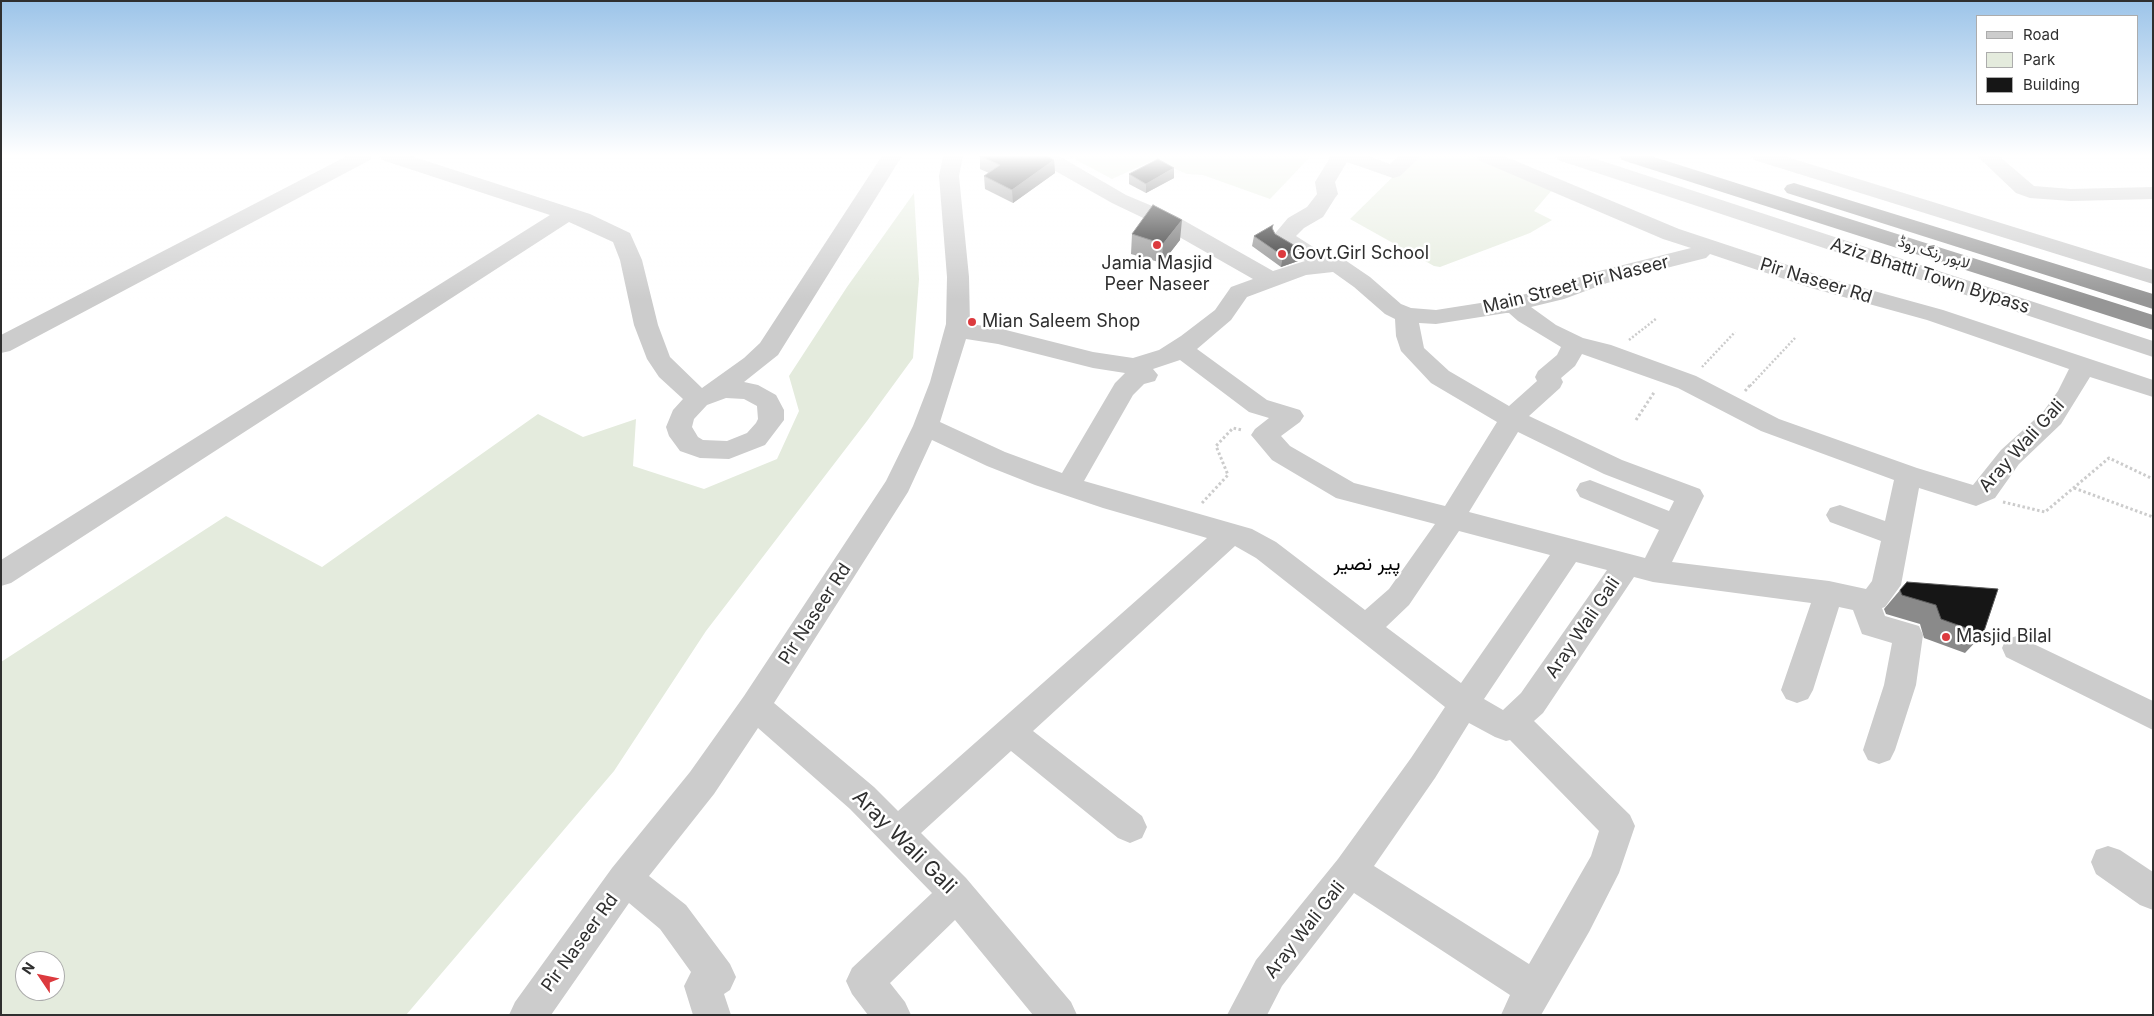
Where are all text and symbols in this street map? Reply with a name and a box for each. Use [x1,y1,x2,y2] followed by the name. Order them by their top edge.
[1976,15,2139,105] legend
[2023,25,2059,44] text: Road
[2023,50,2055,69] text: Park
[2023,75,2080,94] text: Building
[1896,233,1972,273] street label: لاہور رنگ روڈ
[1828,234,2032,318] street label: Aziz Bhatti Town Bypass
[1151,239,1163,251] marker: Jamia Masjid Peer Naseer
[1292,243,1429,265] place label: Govt.Girl School
[1276,248,1288,260] marker: Govt.Girl School
[1481,251,1671,319] street label: Main Street Pir Naseer
[1101,253,1213,296] place label: Jamia Masjid Peer Naseer
[1757,254,1875,308] street label: Pir Naseer Rd
[982,311,1140,333] place label: Mian Saleem Shop
[966,316,978,328] marker: Mian Saleem Shop
[1975,395,2069,497] street label: Aray Wali Gali
[1334,552,1400,576] district label: پیر نصیر
[774,559,856,669] street label: Pir Naseer Rd
[1541,573,1625,683] street label: Aray Wali Gali
[1956,626,2052,648] place label: Masjid Bilal
[1940,631,1952,643] marker: Masjid Bilal
[847,785,961,899] street label: Aray Wali Gali
[1260,877,1350,983] street label: Aray Wali Gali
[537,890,623,996] street label: Pir Naseer Rd
[15,951,65,1001] north arrow
[18,959,38,977] text: N

